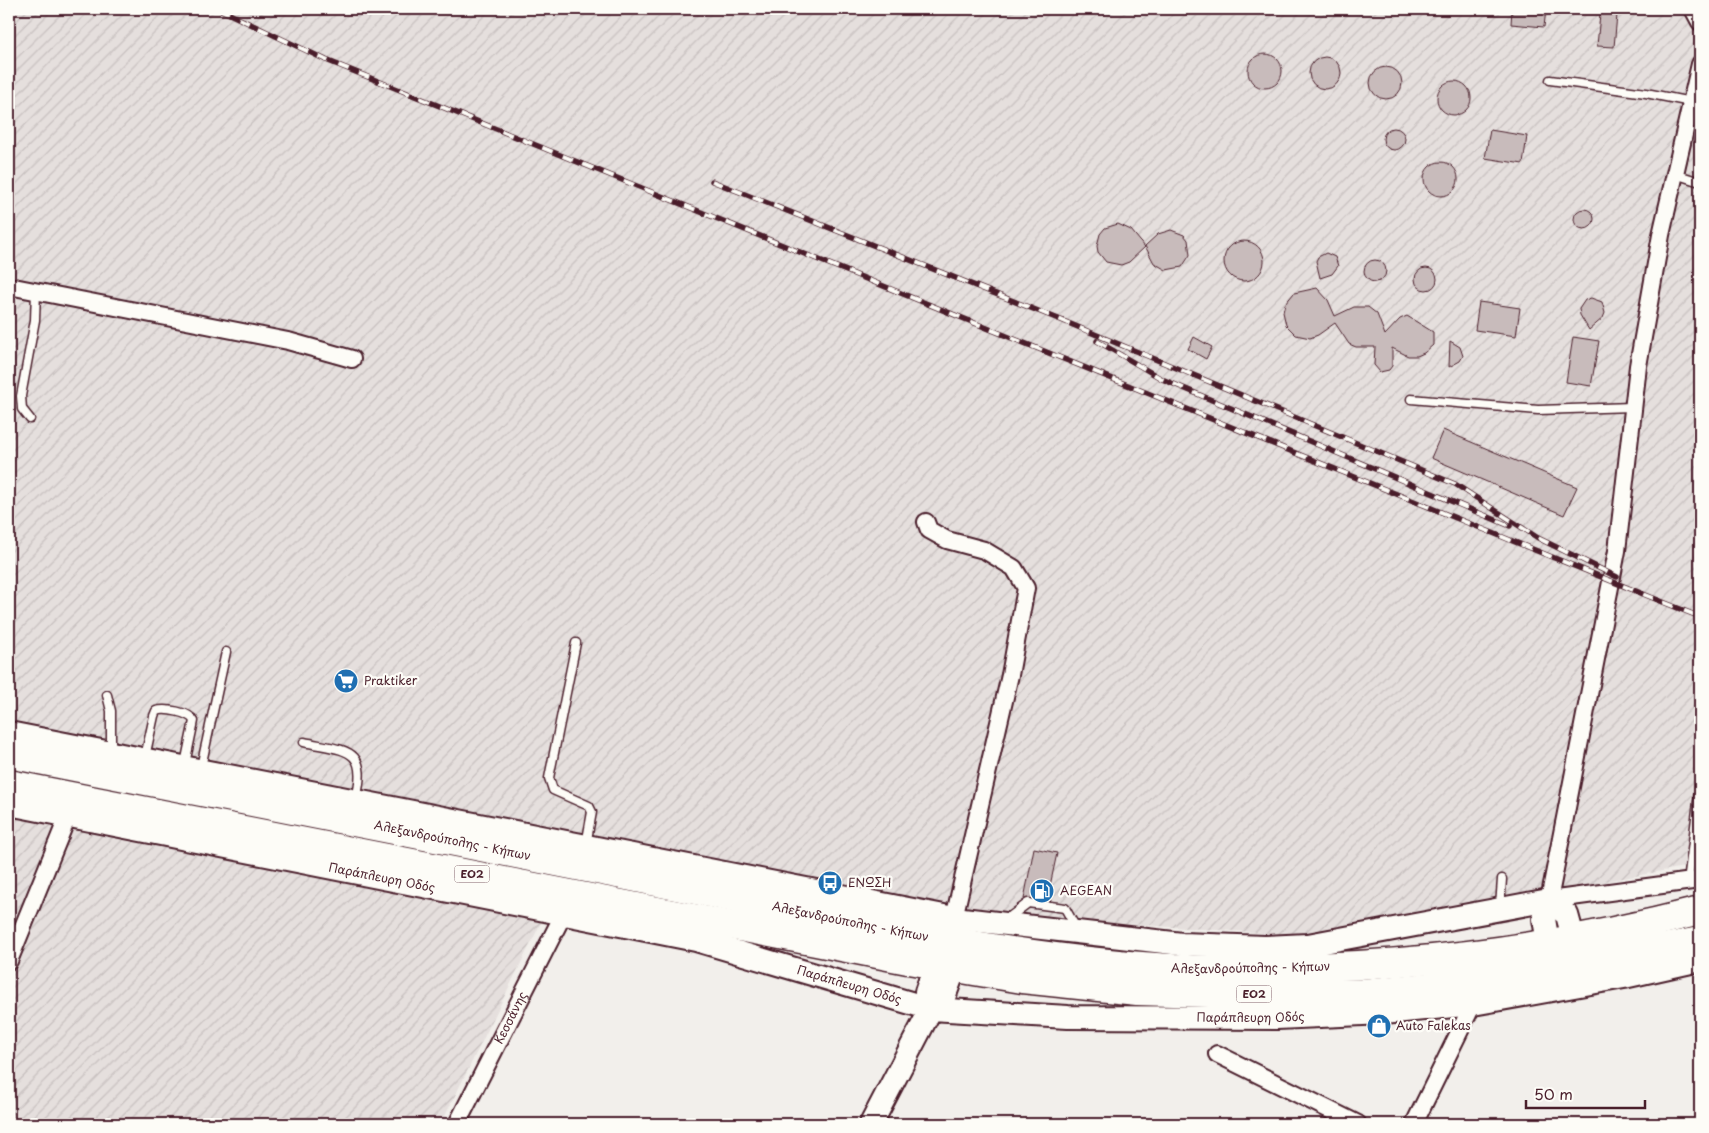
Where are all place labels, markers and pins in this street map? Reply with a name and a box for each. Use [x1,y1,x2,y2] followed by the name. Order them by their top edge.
[333,668,359,694] supermarket icon: Praktiker
[364,671,418,689] place label: Praktiker
[817,870,843,896] bus stop icon: ΕΝΩΣΗ
[848,873,891,891] place label: ΕΝΩΣΗ
[1029,878,1055,904] fuel station icon: AEGEAN
[1060,881,1112,899] place label: AEGEAN
[1366,1013,1392,1039] shop icon: Auto Falekas
[1396,1016,1471,1034] place label: Auto Falekas

